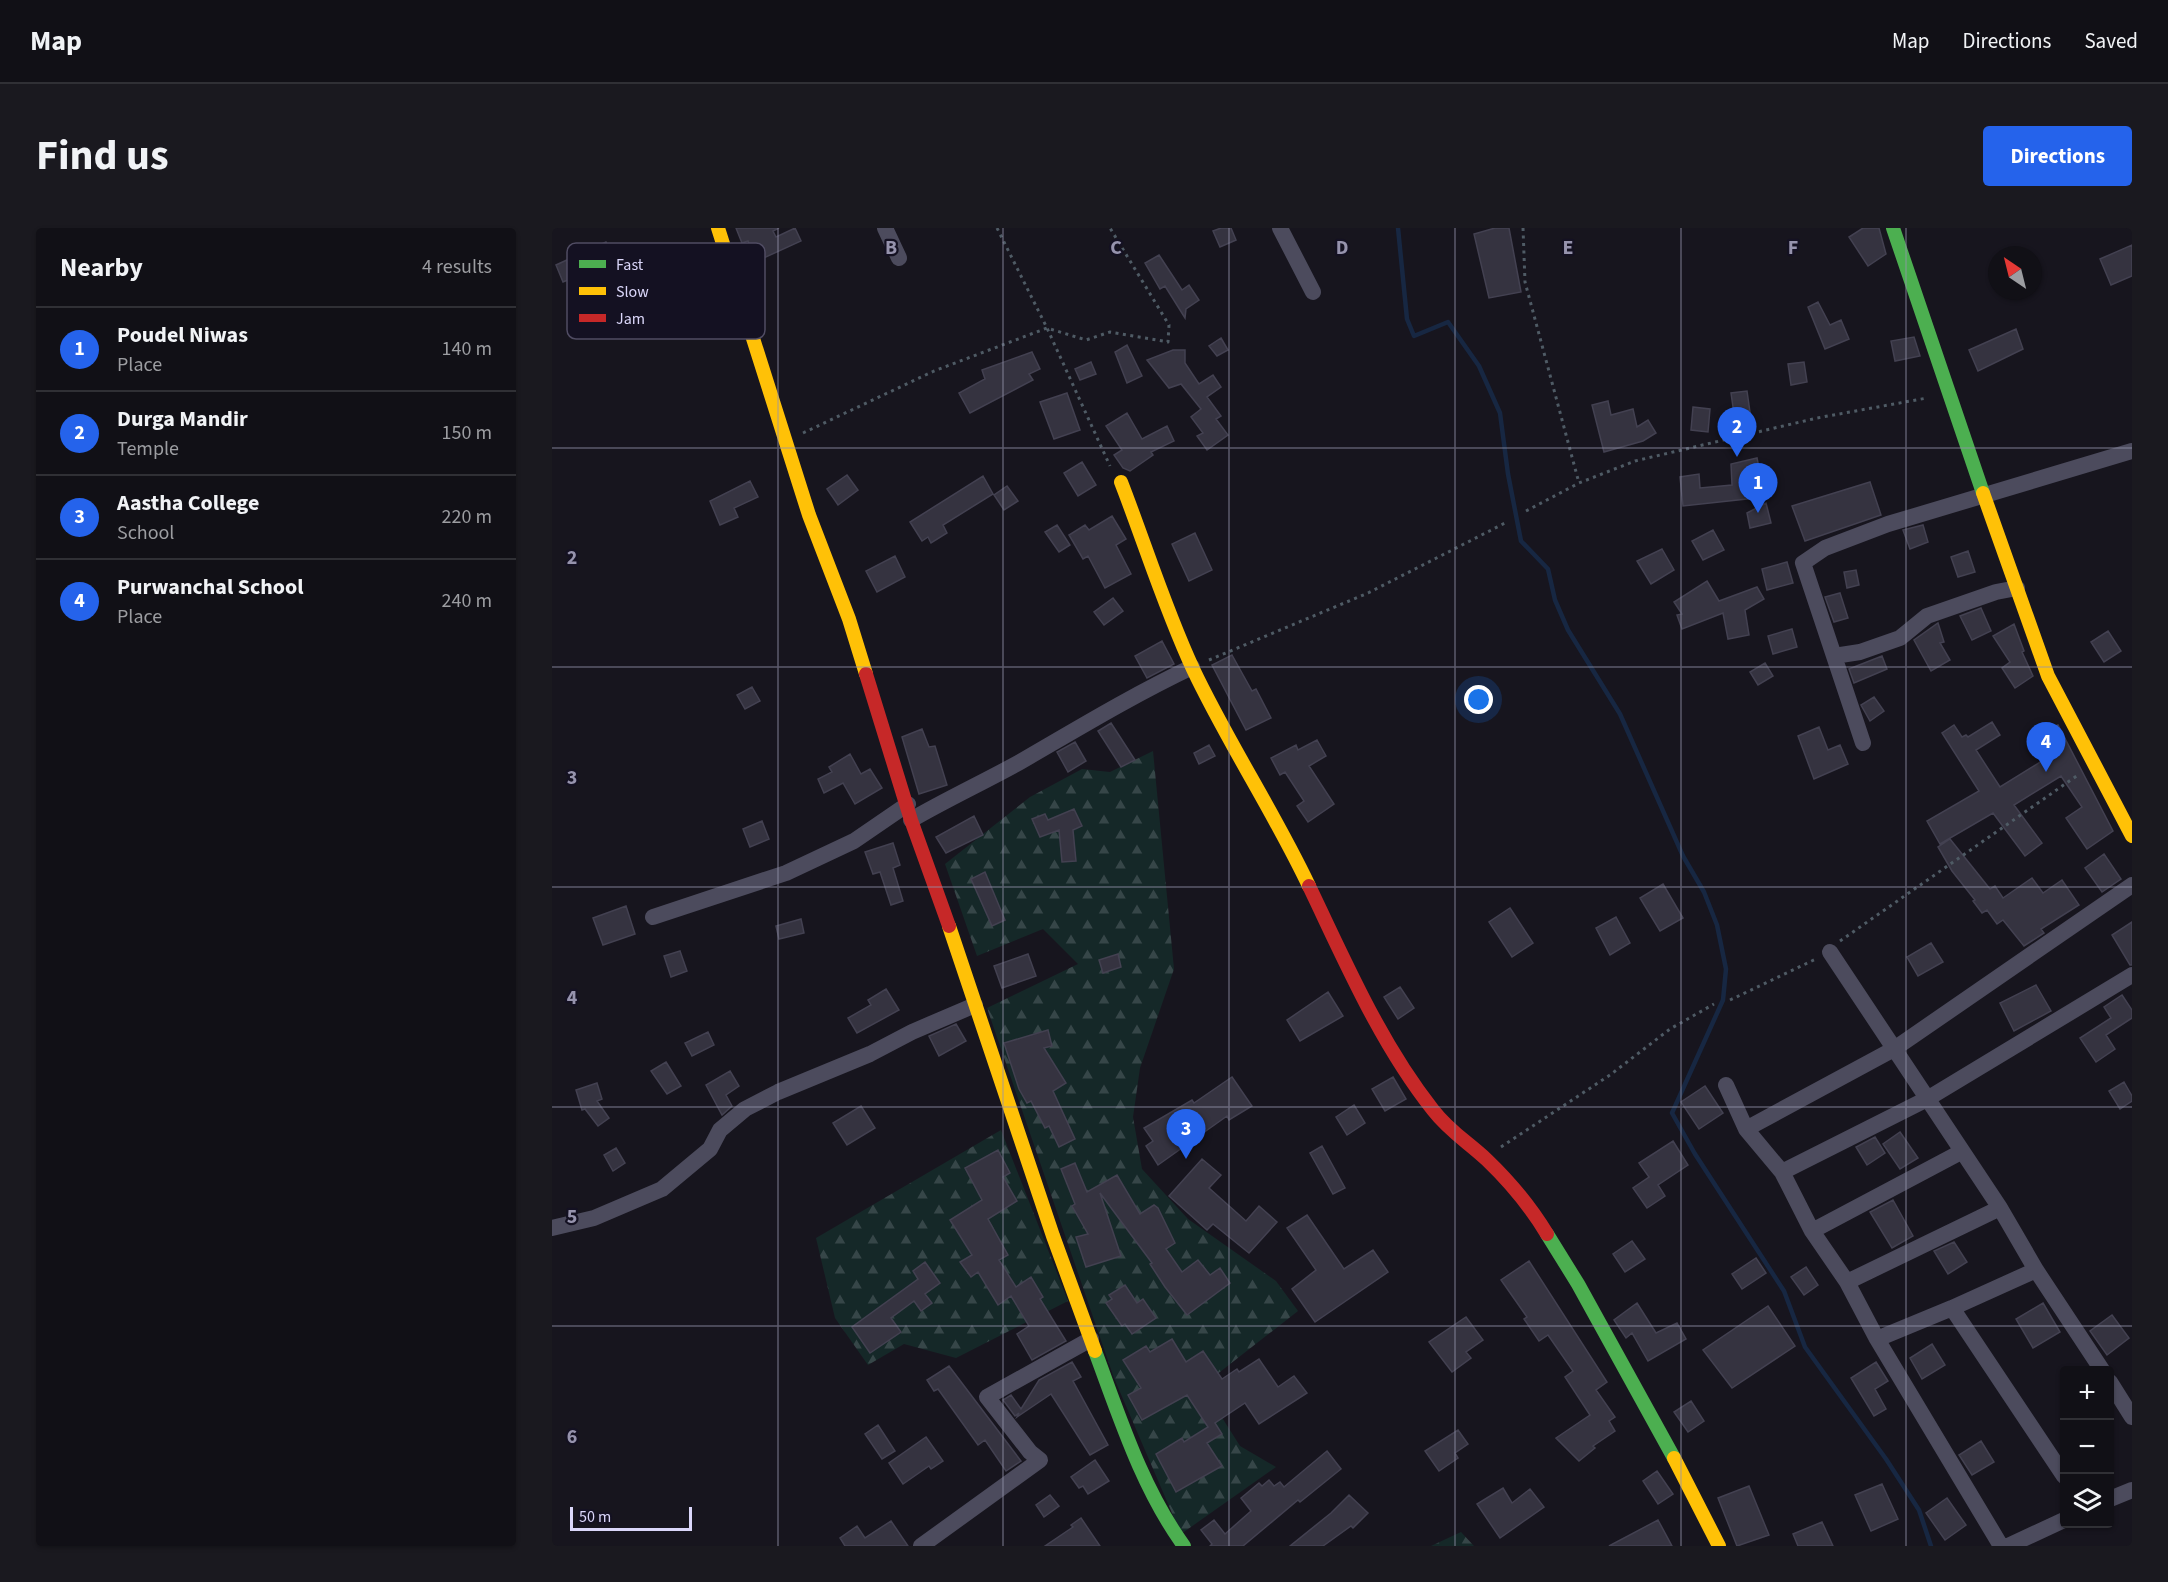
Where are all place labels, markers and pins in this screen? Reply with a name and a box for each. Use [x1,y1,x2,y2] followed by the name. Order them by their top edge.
[1718,408,1756,457] pin: 2
[1738,464,1778,513] pin: 1
[2026,722,2066,772] pin: 4
[1166,1110,1206,1159] pin: 3

